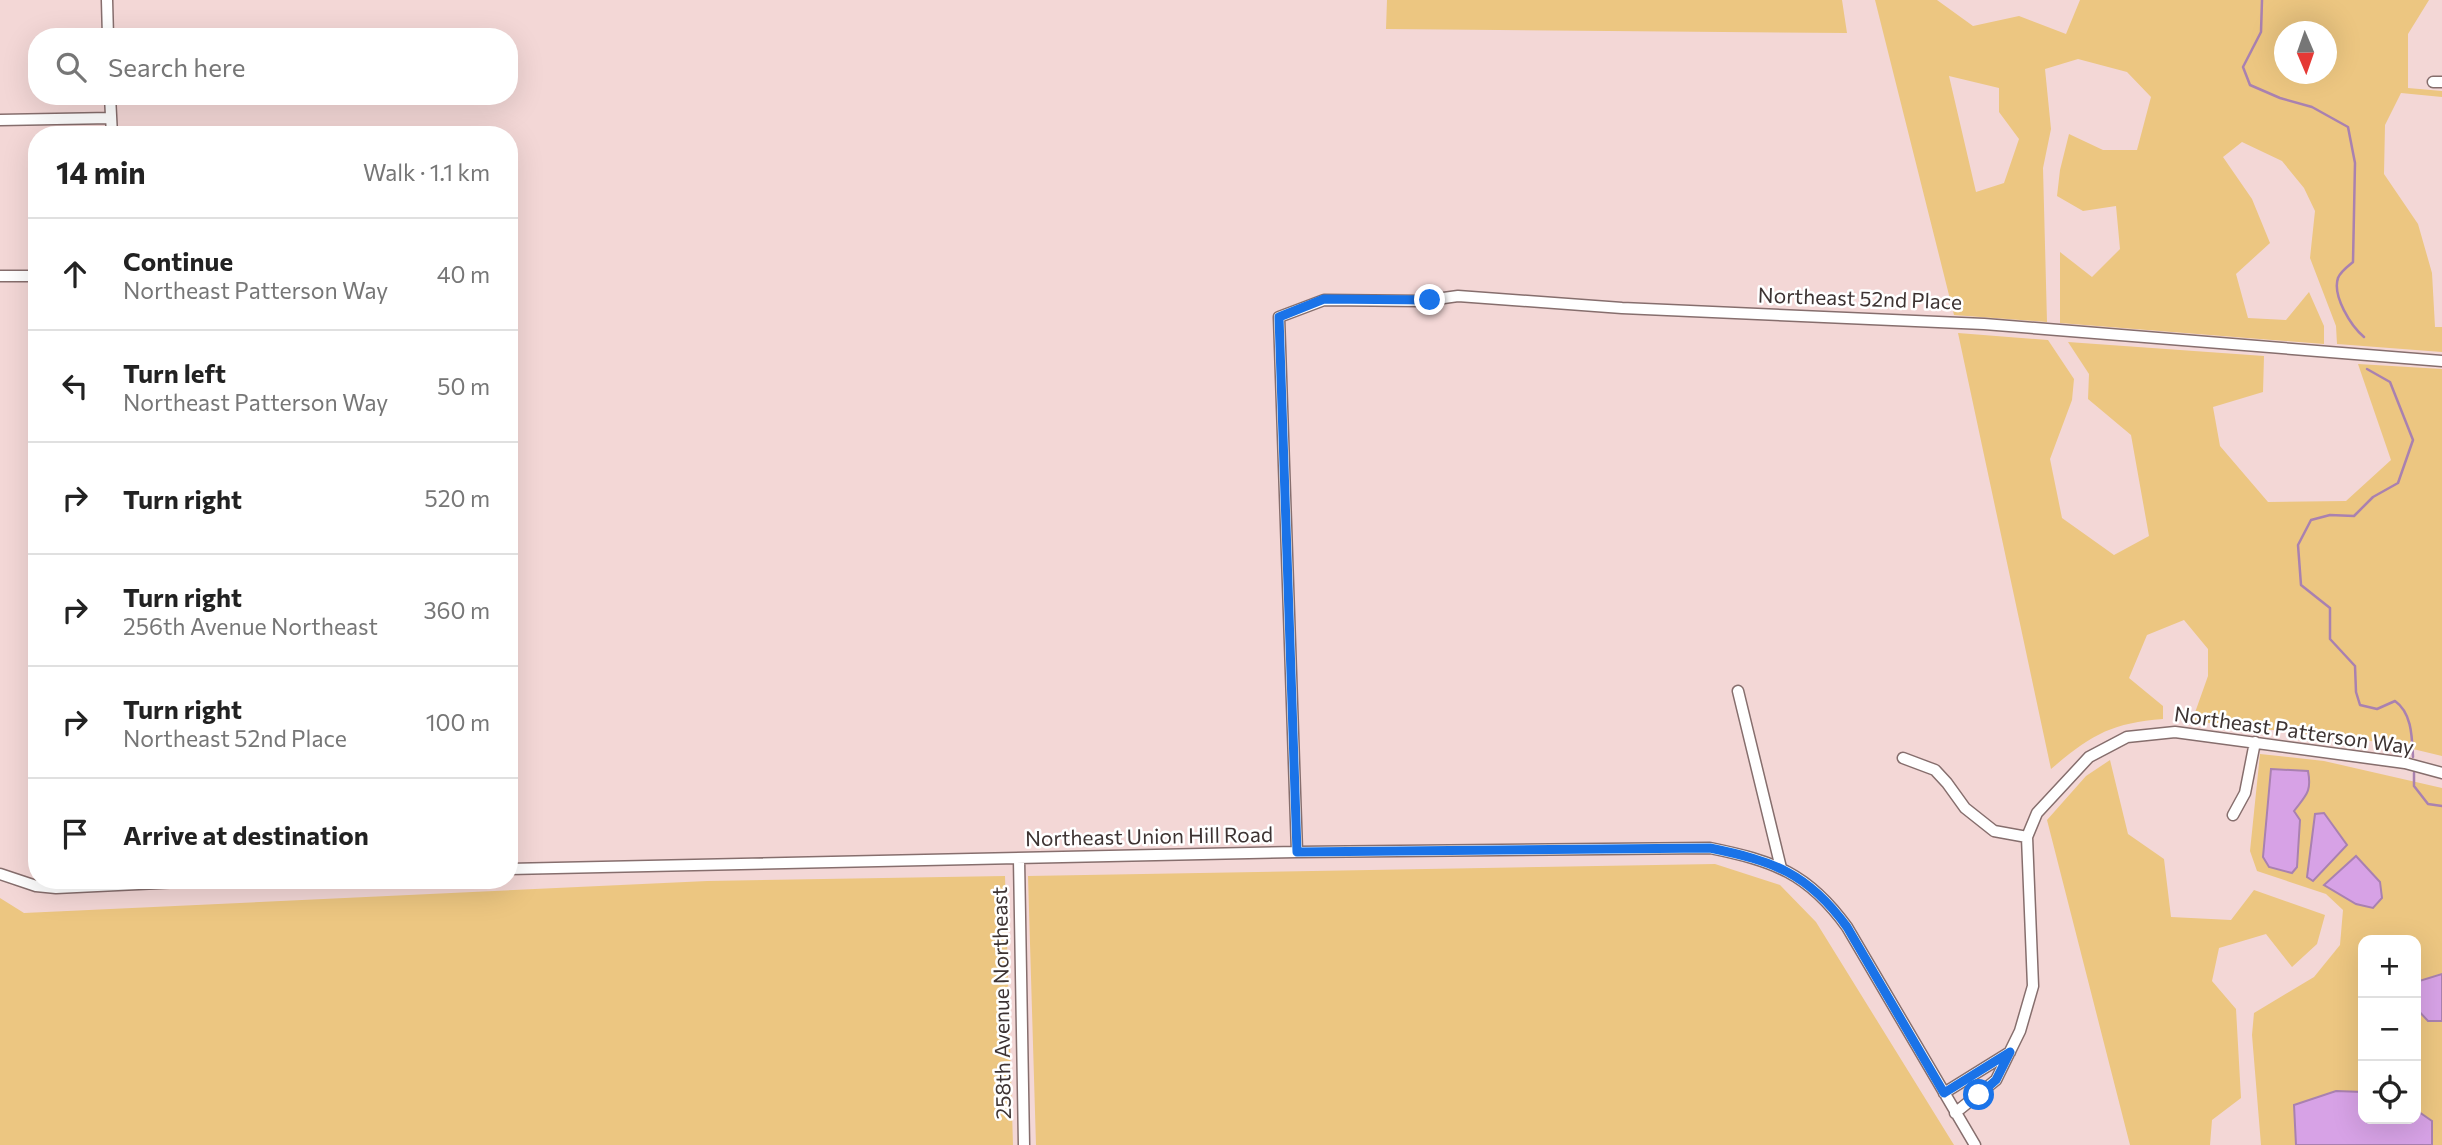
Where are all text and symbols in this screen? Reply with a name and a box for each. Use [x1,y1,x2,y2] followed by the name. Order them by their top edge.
[2274,21,2337,84] north arrow
[28,28,518,105] search box
[52,48,90,86] icon: search
[108,51,246,82] text: Search here
[56,153,146,190] text: 14 min
[363,158,490,186] text: Walk · 1.1 km
[123,245,233,276] text: Continue
[56,255,94,293] icon: ahead
[437,260,490,288] text: 40 m
[123,276,388,304] text: Northeast Patterson Way
[1757,281,1963,314] street label: Northeast 52nd Place
[1414,284,1445,315] route end
[123,357,226,388] text: Turn left
[56,367,94,405] icon: left
[437,372,490,400] text: 50 m
[123,388,388,416] text: Northeast Patterson Way
[56,479,94,517] icon: right
[123,483,242,514] text: Turn right
[425,484,490,512] text: 520 m
[123,581,242,612] text: Turn right
[56,591,94,629] icon: right
[423,596,490,624] text: 360 m
[123,612,378,640] text: 256th Avenue Northeast
[123,693,242,724] text: Turn right
[2173,700,2416,759] street label: Northeast Patterson Way
[56,703,94,741] icon: right
[426,708,490,736] text: 100 m
[123,724,347,752] text: Northeast 52nd Place
[56,815,94,853] icon: arrive
[123,819,369,850] text: Arrive at destination
[1025,821,1273,850] street label: Northeast Union Hill Road
[986,886,1015,1120] street label: 258th Avenue Northeast
[2358,935,2421,1124] map controls
[2358,935,2421,998] button: +
[2358,998,2421,1061] button: −
[2358,1061,2421,1124] button: locate
[1963,1079,1994,1110] route start

